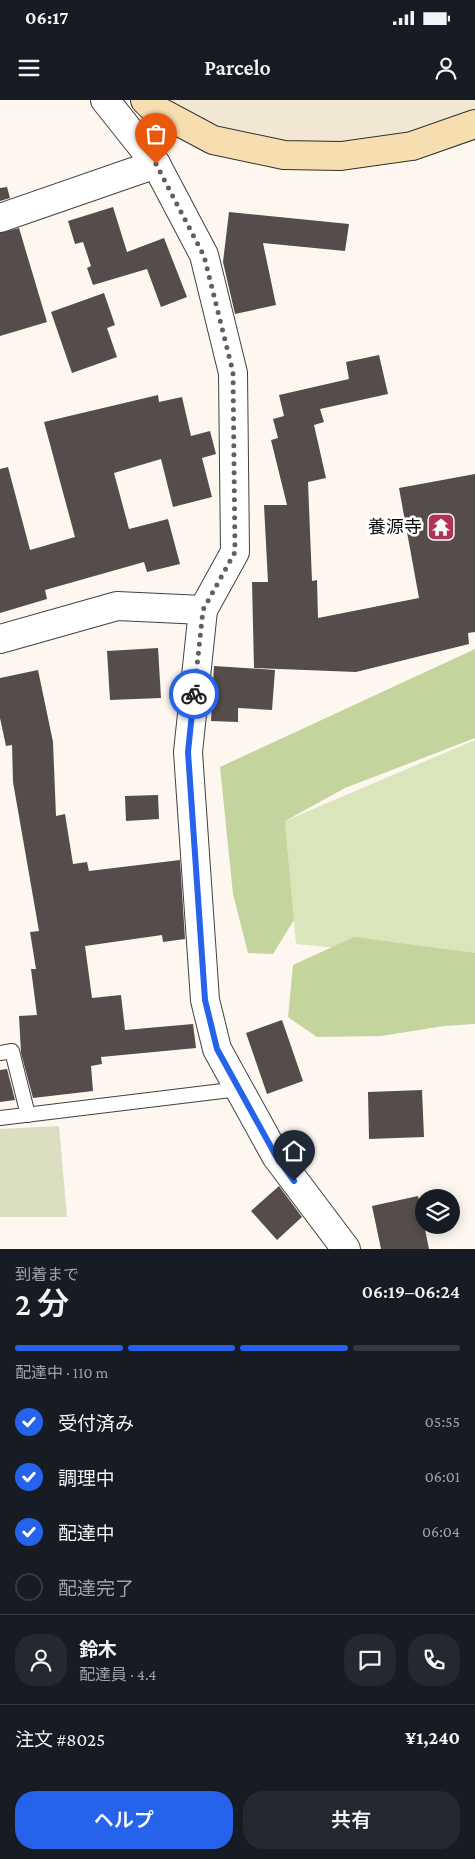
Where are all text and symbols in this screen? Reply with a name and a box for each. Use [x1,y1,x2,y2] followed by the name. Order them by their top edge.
[25,7,69,28] text: 06:17
[15,54,43,82] icon: menu
[432,54,460,82] icon: person
[204,55,271,80] text: Parcelo
[135,113,177,164] pin
[142,120,170,148] icon: bag
[426,512,456,542] temple icon: 養源寺
[368,517,422,537] place label: 養源寺
[169,669,219,719] courier
[180,680,208,708] icon: bike
[273,1130,315,1181] pin
[280,1137,308,1165] icon: home
[415,1189,460,1234] map controls
[415,1189,460,1234] button: layers
[15,1266,79,1283] text: 到着まで
[362,1281,460,1302] text: 06:19–06:24
[15,1286,69,1322] text: 2 分
[15,1364,108,1381] text: 配達中 · 110 m
[15,1408,43,1436] icon: check
[58,1413,134,1434] text: 受付済み
[425,1413,460,1430] text: 05:55
[15,1463,43,1491] icon: check
[58,1468,115,1489] text: 調理中
[425,1468,460,1485] text: 06:01
[15,1518,43,1546] icon: check
[58,1523,115,1544] text: 配達中
[422,1523,460,1540] text: 06:04
[58,1578,134,1599] text: 配達完了
[15,1634,67,1686] button: person
[344,1634,396,1686] button: chat
[408,1634,460,1686] button: phone
[79,1639,117,1660] text: 鈴木
[79,1666,156,1683] text: 配達員 · 4.4
[405,1727,460,1748] text: ¥1,240
[15,1729,105,1750] text: 注文 #8025
[15,1791,233,1849] button: ヘルプ
[243,1791,460,1849] button: 共有

